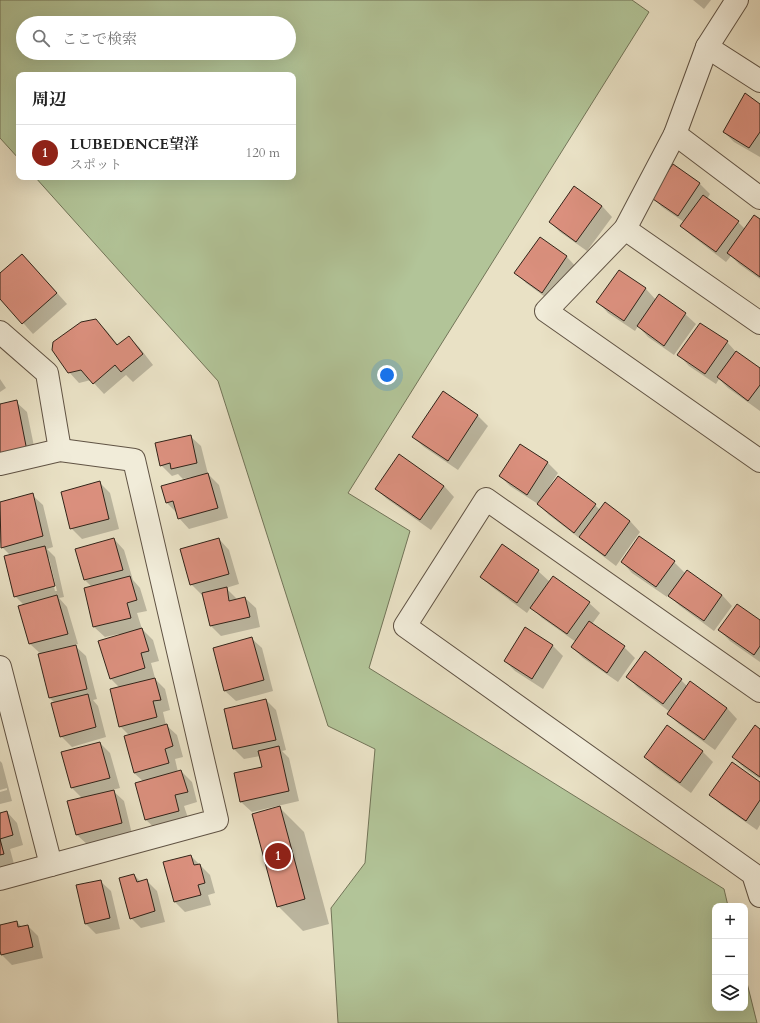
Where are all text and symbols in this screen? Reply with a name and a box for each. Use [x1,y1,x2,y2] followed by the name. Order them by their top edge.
[16,16,296,60] search box
[30,27,52,49] icon: search
[62,29,137,49] text: ここで検索
[32,88,66,111] text: 周辺
[70,134,199,154] text: LUBEDENCE望洋
[42,144,48,162] text: 1
[246,144,280,162] text: 120 m
[70,156,122,174] text: スポット
[377,365,397,385] your location
[265,841,291,871] pin: 1
[712,903,748,1011] map controls
[712,903,748,939] button: +
[712,939,748,975] button: −
[712,975,748,1011] button: layers

